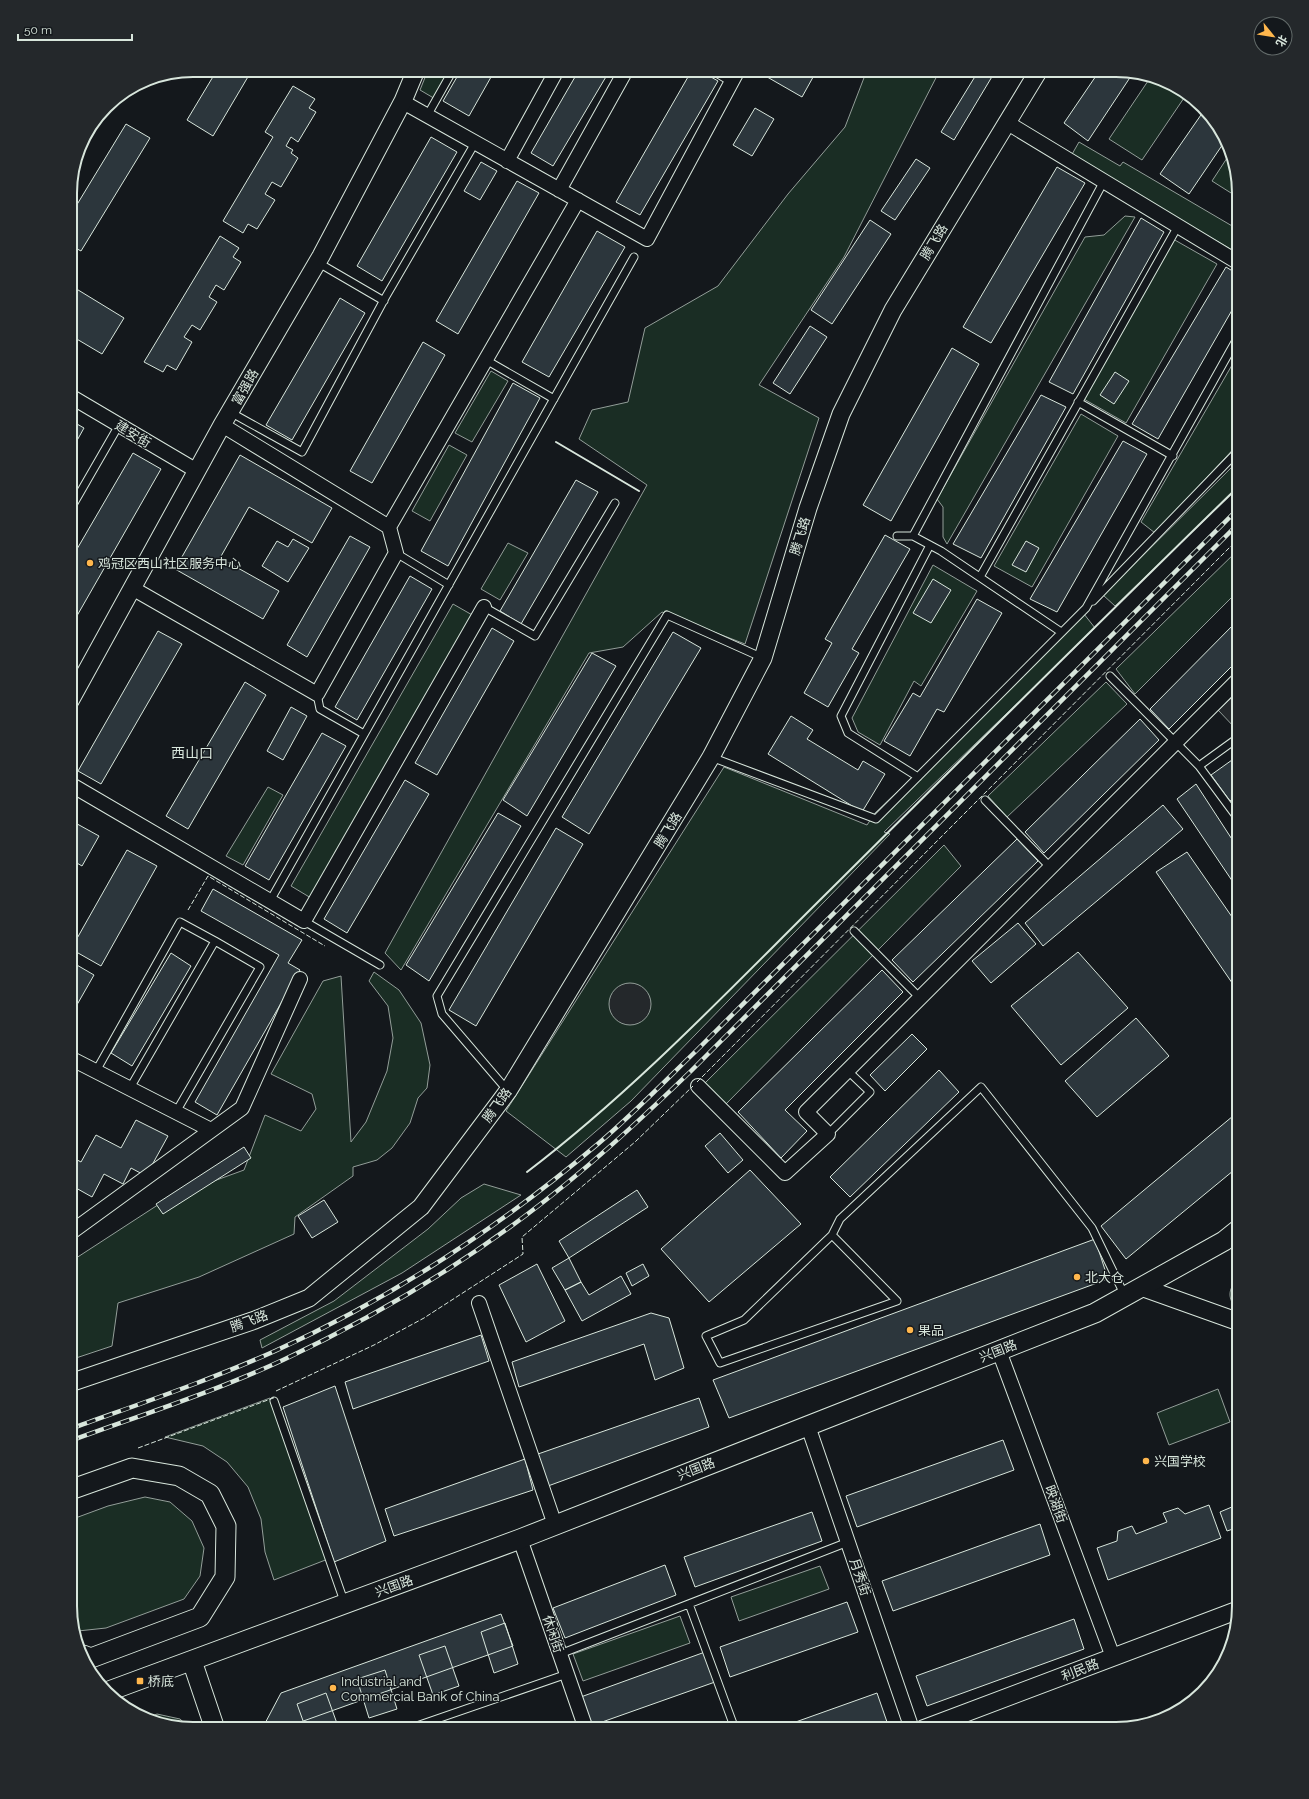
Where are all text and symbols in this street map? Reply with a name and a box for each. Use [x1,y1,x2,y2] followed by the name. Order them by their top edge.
[18,16,132,42] scale bar
[1253,16,1293,56] north arrow
[24,23,52,37] text: 50 m
[1273,33,1290,49] text: 北
[918,221,950,263] street label: 腾飞路
[229,366,261,408] street label: 富强路
[112,418,154,450] street label: 建安街
[787,515,813,557] street label: 腾飞路
[98,556,241,571] place label: 鸡冠区西山社区服务中心
[85,558,95,568] marker: 鸡冠区西山社区服务中心
[171,745,213,761] district label: 西山口
[651,809,685,851] street label: 腾飞路
[479,1085,515,1125] street label: 腾飞路
[1085,1270,1124,1285] place label: 北大仓
[1072,1272,1082,1282] marker: 北大仓
[228,1307,270,1335] street label: 腾飞路
[918,1323,944,1338] place label: 果品
[905,1325,915,1335] marker: 果品
[977,1337,1019,1365] street label: 兴国路
[1154,1454,1206,1469] place label: 兴国学校
[675,1455,717,1483] street label: 兴国路
[1141,1456,1151,1466] marker: 兴国学校
[1042,1483,1070,1525] street label: 映湖街
[847,1556,873,1598] street label: 月秀街
[373,1572,415,1600] street label: 兴国路
[540,1613,566,1655] street label: 休闲街
[1059,1656,1101,1684] street label: 利民路
[148,1674,174,1689] place label: 桥底
[341,1674,500,1704] place label: Industrial and Commercial Bank of China
[135,1676,145,1686] marker: 桥底
[328,1683,338,1693] marker: Industrial and Commercial Bank of China

